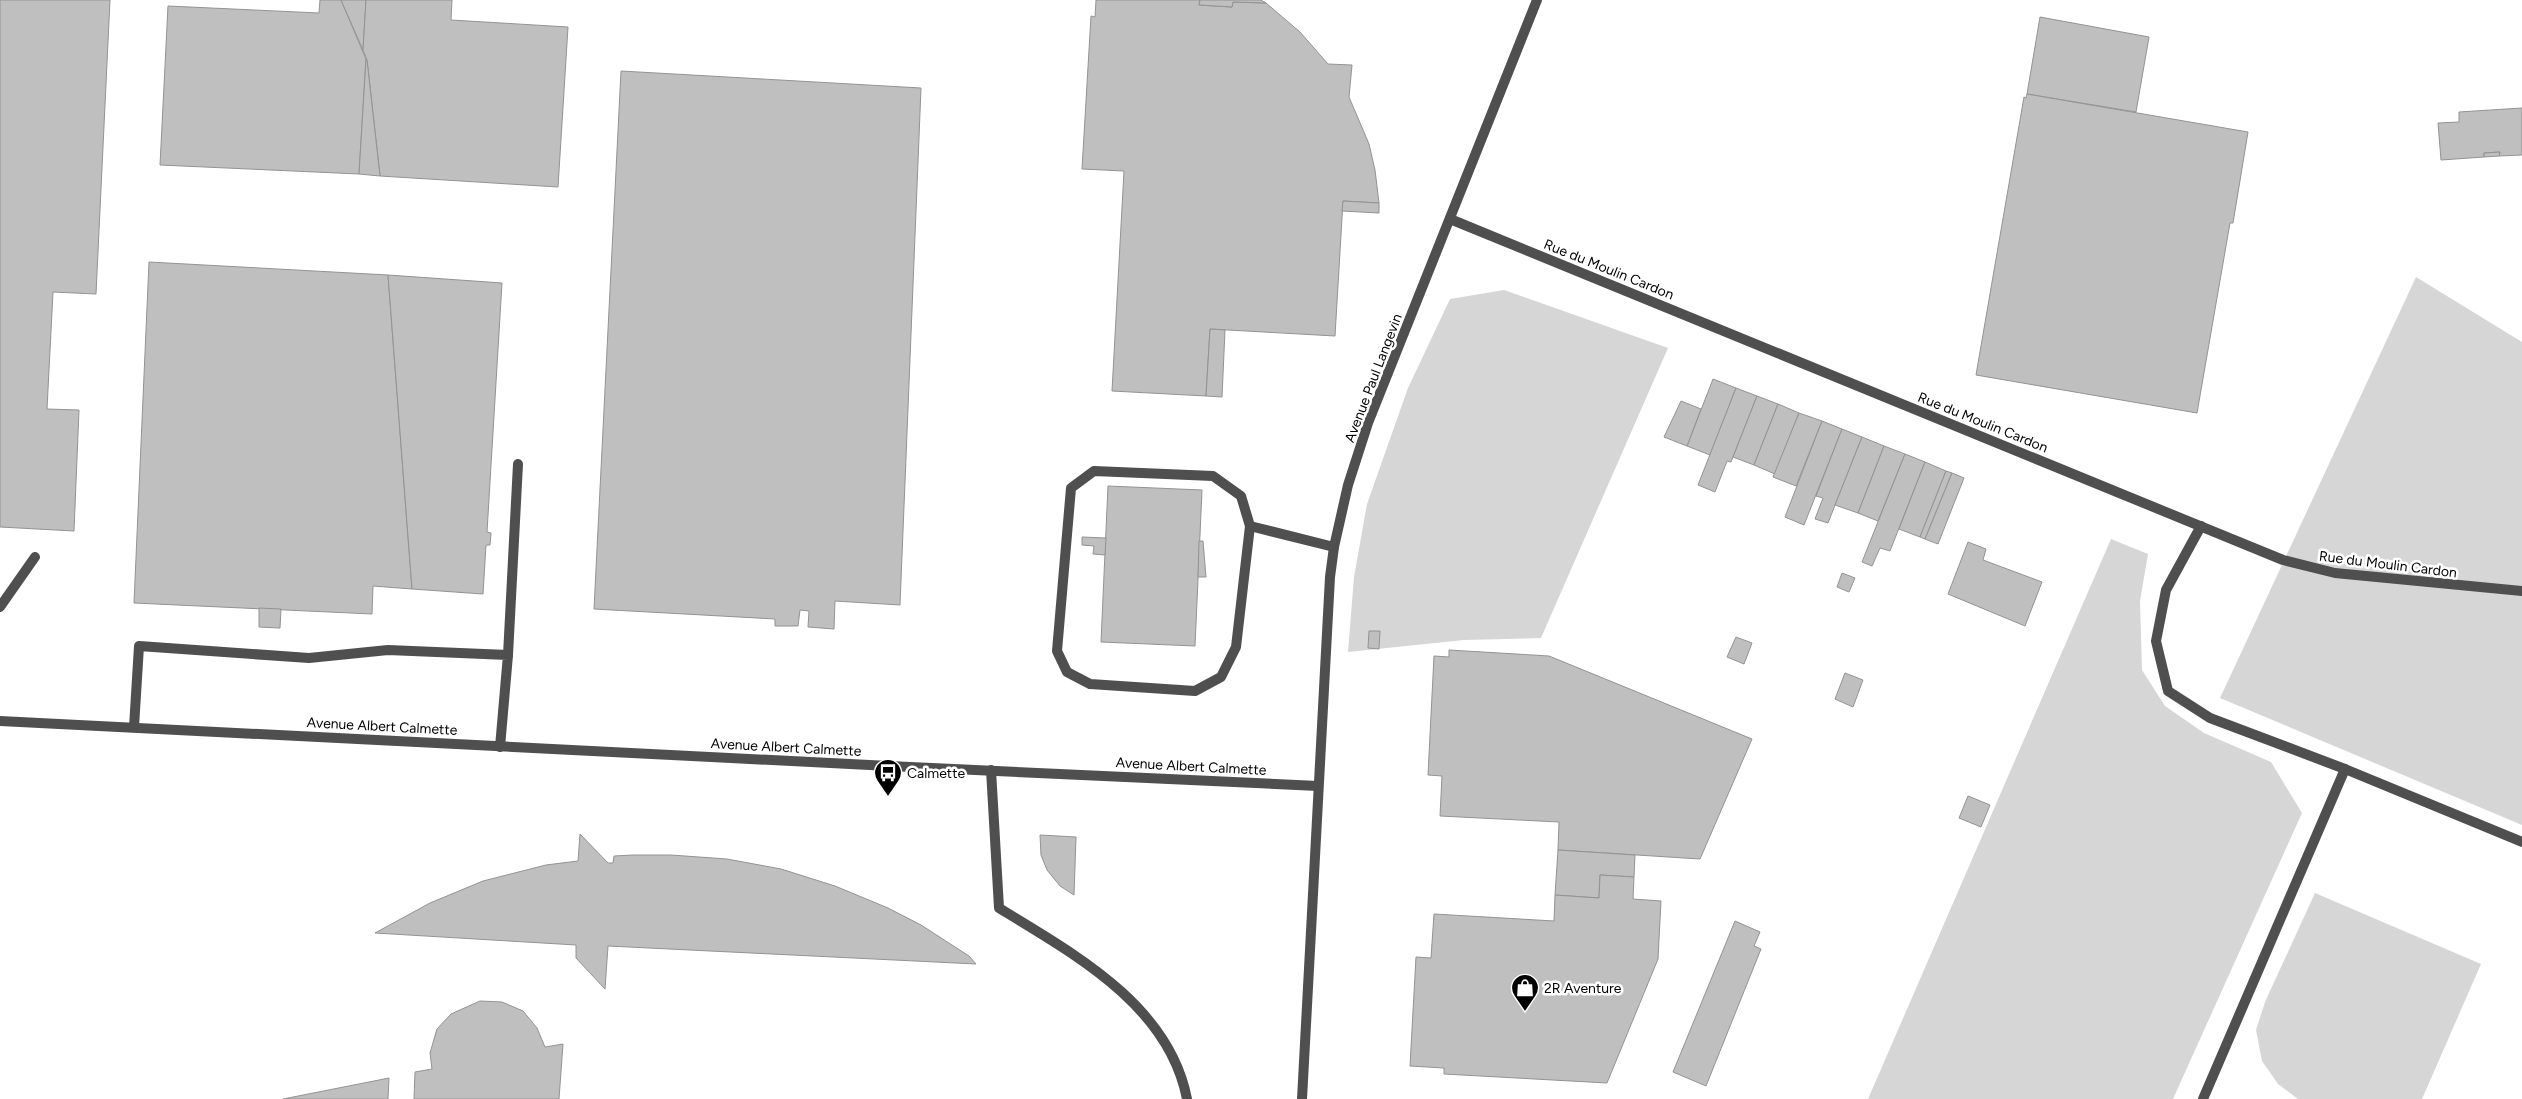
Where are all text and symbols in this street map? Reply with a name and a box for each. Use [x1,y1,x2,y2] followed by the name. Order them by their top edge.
[1541,236,1676,303] street label: Rue du Moulin Cardon
[1341,311,1406,445] street label: Avenue Paul Langevin
[1915,389,2050,456] street label: Rue du Moulin Cardon
[2318,548,2458,581] street label: Rue du Moulin Cardon
[306,714,458,739] street label: Avenue Albert Calmette
[710,735,862,760] street label: Avenue Albert Calmette
[1115,754,1267,779] street label: Avenue Albert Calmette
[873,758,903,797] bus stop icon: Calmette
[907,765,965,782] place label: Calmette
[1510,973,1540,1012] shop icon: 2R Aventure
[1544,980,1622,997] place label: 2R Aventure

